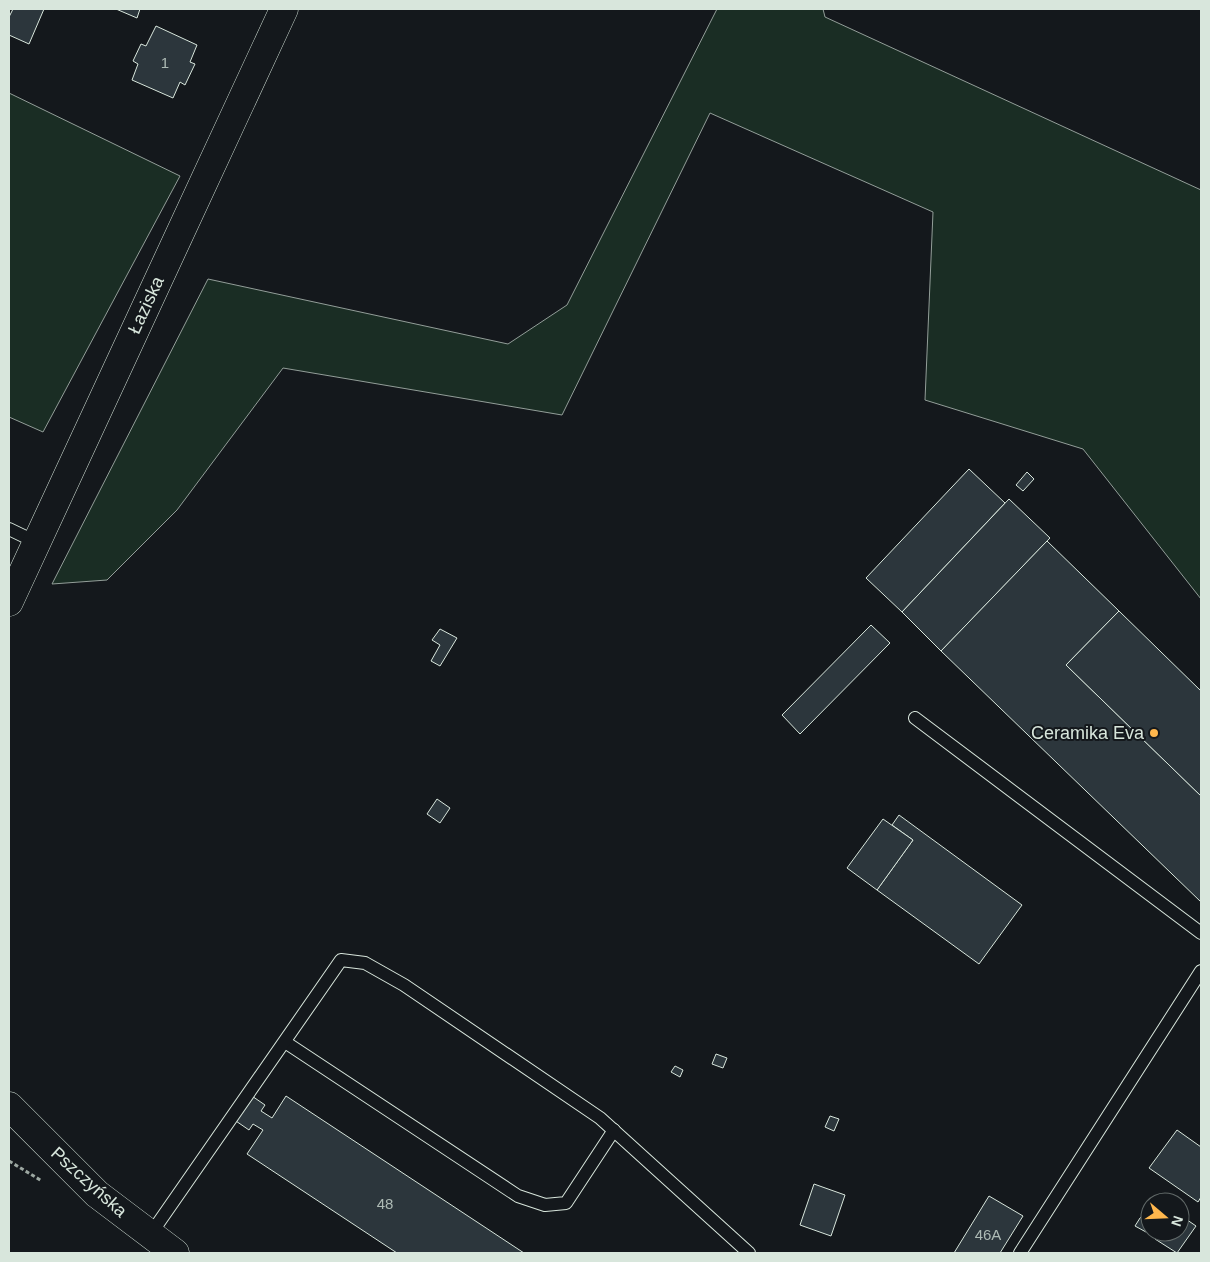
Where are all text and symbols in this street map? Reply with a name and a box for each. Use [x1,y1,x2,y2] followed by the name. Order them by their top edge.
[161,54,169,71] house number: 1
[124,272,168,337] street label: Łaziska
[1031,723,1145,743] place label: Ceramika Eva
[1148,727,1160,739] marker: Ceramika Eva
[47,1143,132,1222] street label: Pszczyńska
[1140,1192,1190,1242] north arrow
[377,1195,393,1212] house number: 48
[1168,1214,1187,1229] text: N
[975,1226,1001,1243] house number: 46A

